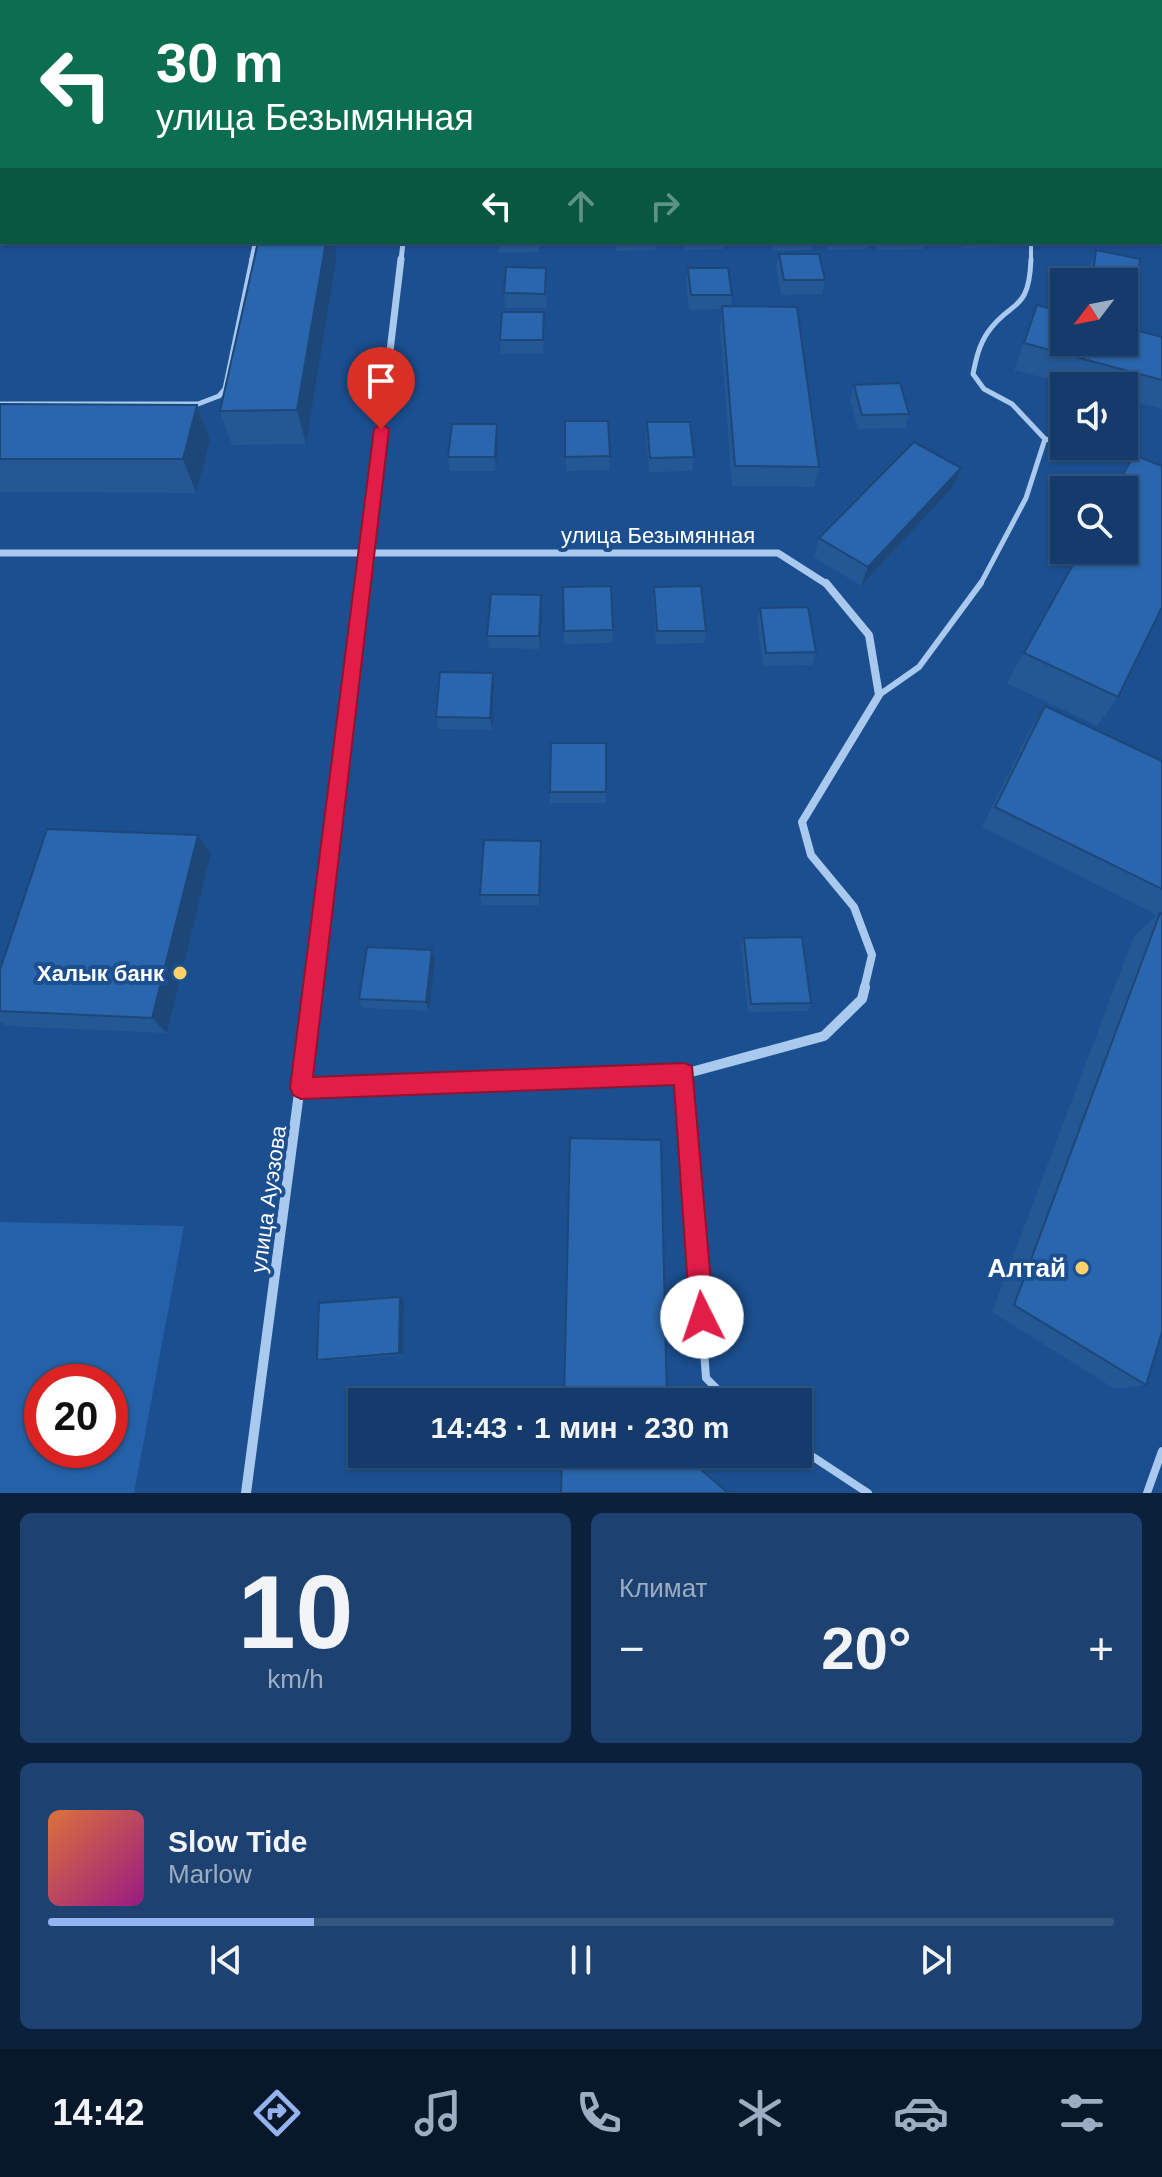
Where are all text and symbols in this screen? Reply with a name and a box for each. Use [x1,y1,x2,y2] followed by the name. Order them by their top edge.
[156,31,284,94] text: 30 m
[24,32,128,136] icon: left
[156,97,474,138] text: улица Безымянная
[475,184,519,228] icon: left
[559,184,603,228] icon: ahead
[643,184,687,228] icon: right
[1050,268,1138,356] north arrow
[1050,268,1138,564] map controls
[347,347,415,429] pin
[359,359,403,403] icon: arrive
[1050,372,1138,460] button: sound
[1050,476,1138,564] button: search
[561,523,755,548] street label: улица Безымянная
[37,961,165,986] place label: Халык банк
[171,964,189,982] marker: Халык банк
[246,1123,291,1274] street label: улица Ауэзова
[988,1253,1066,1283] place label: Алтай
[1073,1259,1091,1277] marker: Алтай
[660,1275,744,1359] position arrow
[24,1364,128,1468] speed limit sign: 20
[431,1411,729,1444] text: 14:43 · 1 мин · 230 m
[238,1554,353,1670] text: 10
[619,1573,708,1603] text: Климат
[821,1615,912,1682] text: 20°
[619,1624,645,1673] text: −
[1088,1624,1114,1673] text: +
[267,1664,324,1694] text: km/h
[168,1825,307,1858] text: Slow Tide
[168,1859,252,1889] text: Marlow
[204,1938,248,1982] icon: previous
[559,1938,603,1982] icon: pause
[914,1938,958,1982] icon: next
[249,2085,305,2141] icon: directions
[410,2085,466,2141] icon: music
[571,2085,627,2141] icon: phone
[732,2085,788,2141] icon: climate
[893,2085,949,2141] icon: car
[1054,2085,1110,2141] icon: filters
[52,2092,145,2133] text: 14:42

